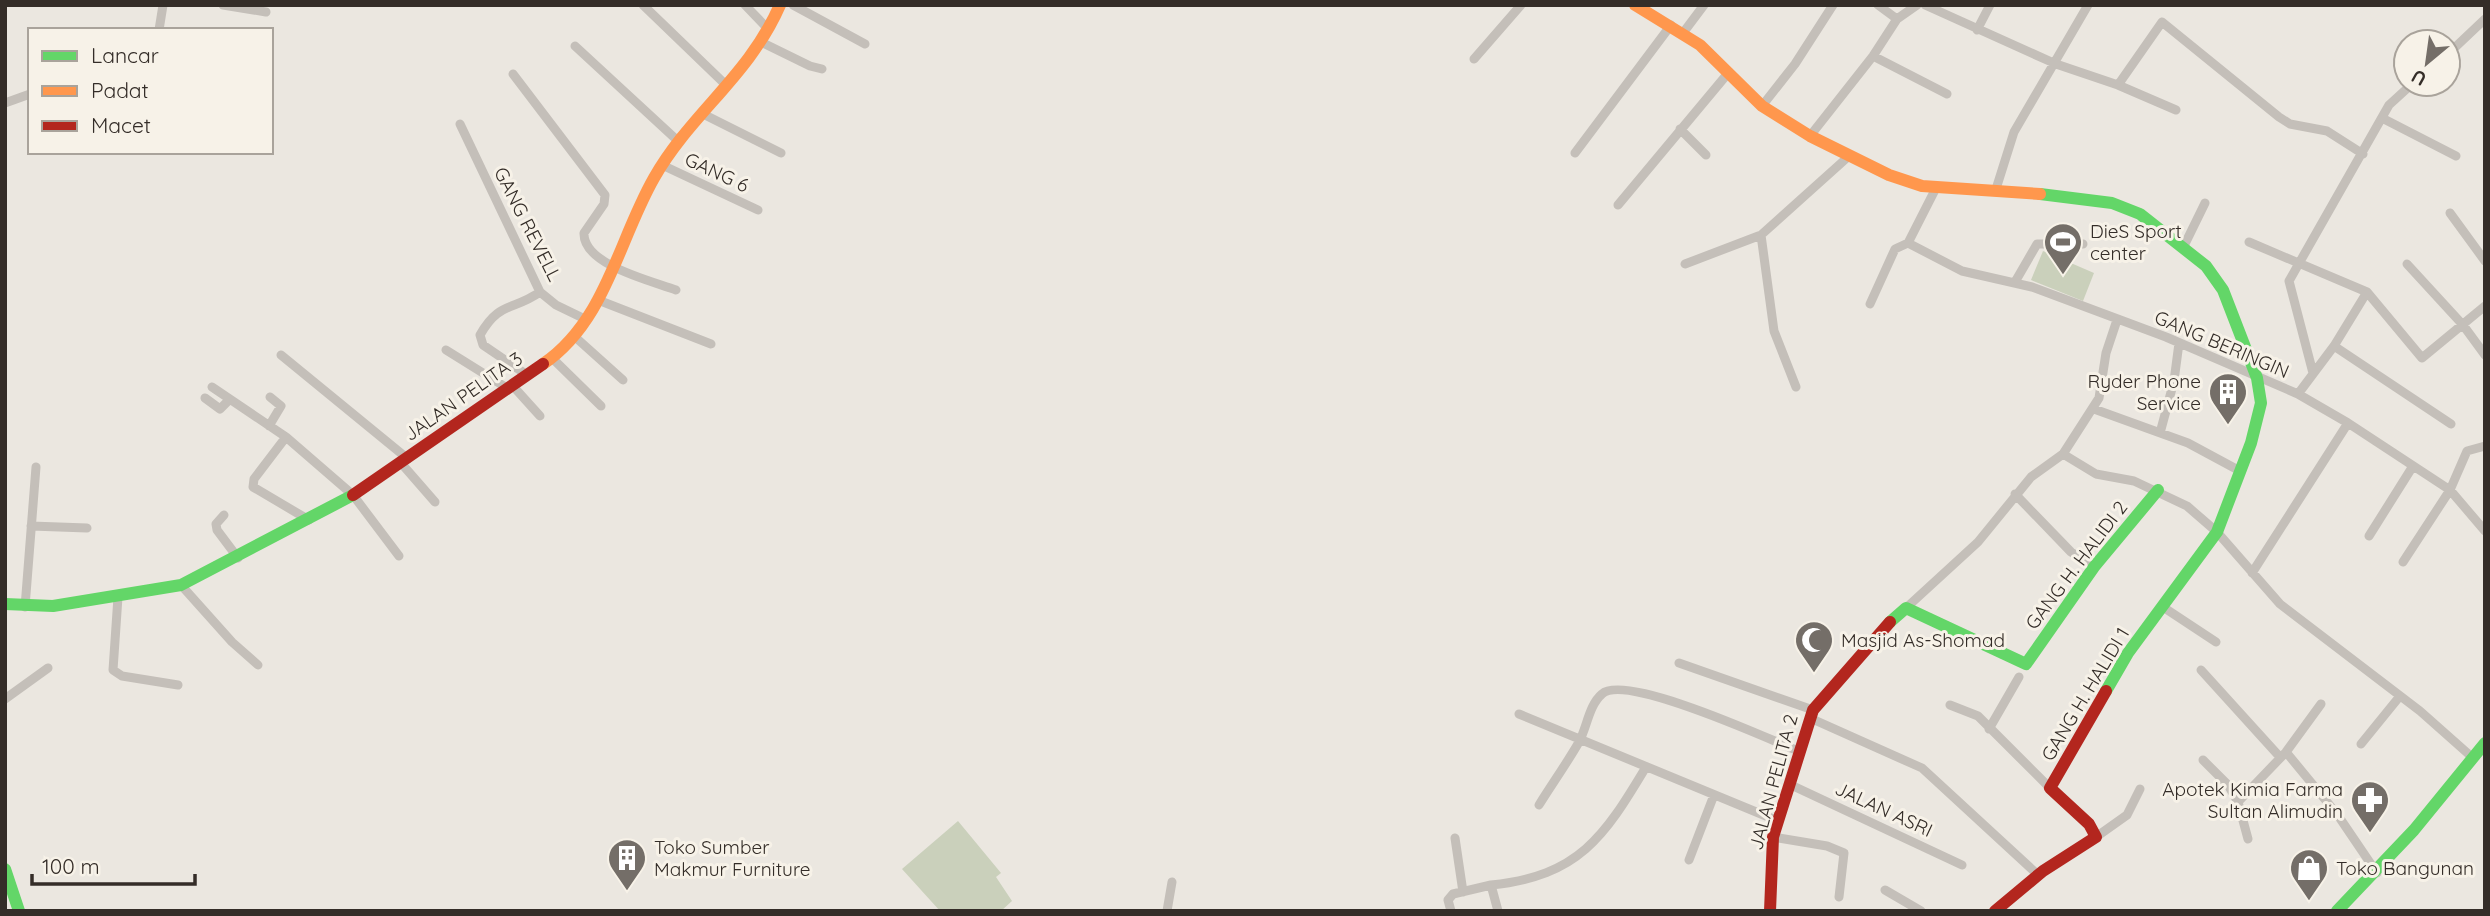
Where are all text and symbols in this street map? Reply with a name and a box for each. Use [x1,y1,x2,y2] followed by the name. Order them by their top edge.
[28,28,273,154] legend
[2392,28,2462,98] north arrow
[91,42,159,68] text: Lancar
[2407,64,2430,92] text: U
[91,77,149,103] text: Padat
[91,112,151,138] text: Macet
[681,147,753,197] street label: GANG 6
[489,163,567,285] street label: GANG REVELL
[2090,219,2182,265] place label: DieS Sport center
[2042,221,2084,276] sports icon: DieS Sport center
[2151,305,2293,383] street label: GANG BERINGIN
[399,346,527,446] street label: JALAN PELITA 3
[2088,369,2201,415] place label: Ryder Phone Service
[2207,371,2249,426] building icon: Ryder Phone Service
[2020,496,2132,634] street label: GANG H. HALIDI 2
[1793,619,1835,674] mosque icon: Masjid As-Shomad
[2036,623,2134,765] street label: GANG H. HALIDI 1
[1841,628,2005,652] place label: Masjid As-Shomad
[1743,711,1803,853] street label: JALAN PELITA 2
[1831,776,1937,842] street label: JALAN ASRI
[2162,777,2343,823] place label: Apotek Kimia Farma Sultan Alimudin
[2349,779,2391,834] pharmacy icon: Apotek Kimia Farma Sultan Alimudin
[654,835,811,881] place label: Toko Sumber Makmur Furniture
[606,837,648,892] building icon: Toko Sumber Makmur Furniture
[32,842,194,886] scale bar
[2288,847,2330,902] shop icon: Toko Bangunan
[42,853,100,879] text: 100 m
[2336,856,2474,880] place label: Toko Bangunan

